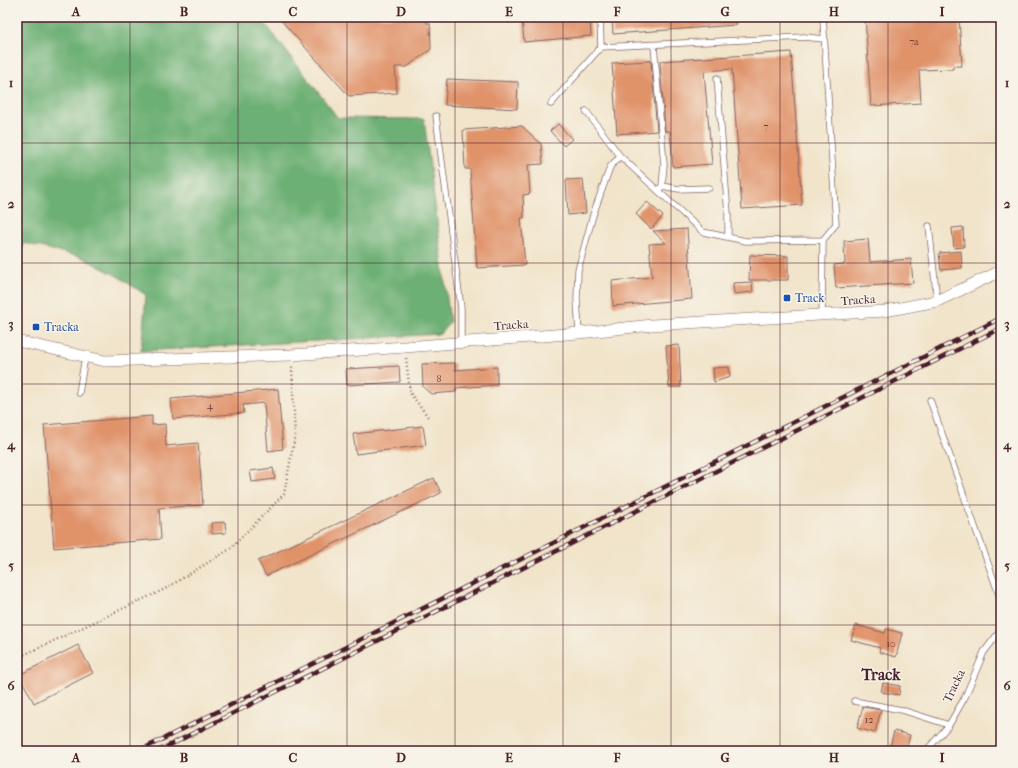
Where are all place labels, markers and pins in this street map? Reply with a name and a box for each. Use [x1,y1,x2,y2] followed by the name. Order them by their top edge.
[795,291,825,305] place label: Track
[782,293,792,303] marker: Track
[44,320,79,334] place label: Tracka
[31,322,41,332] marker: Tracka

